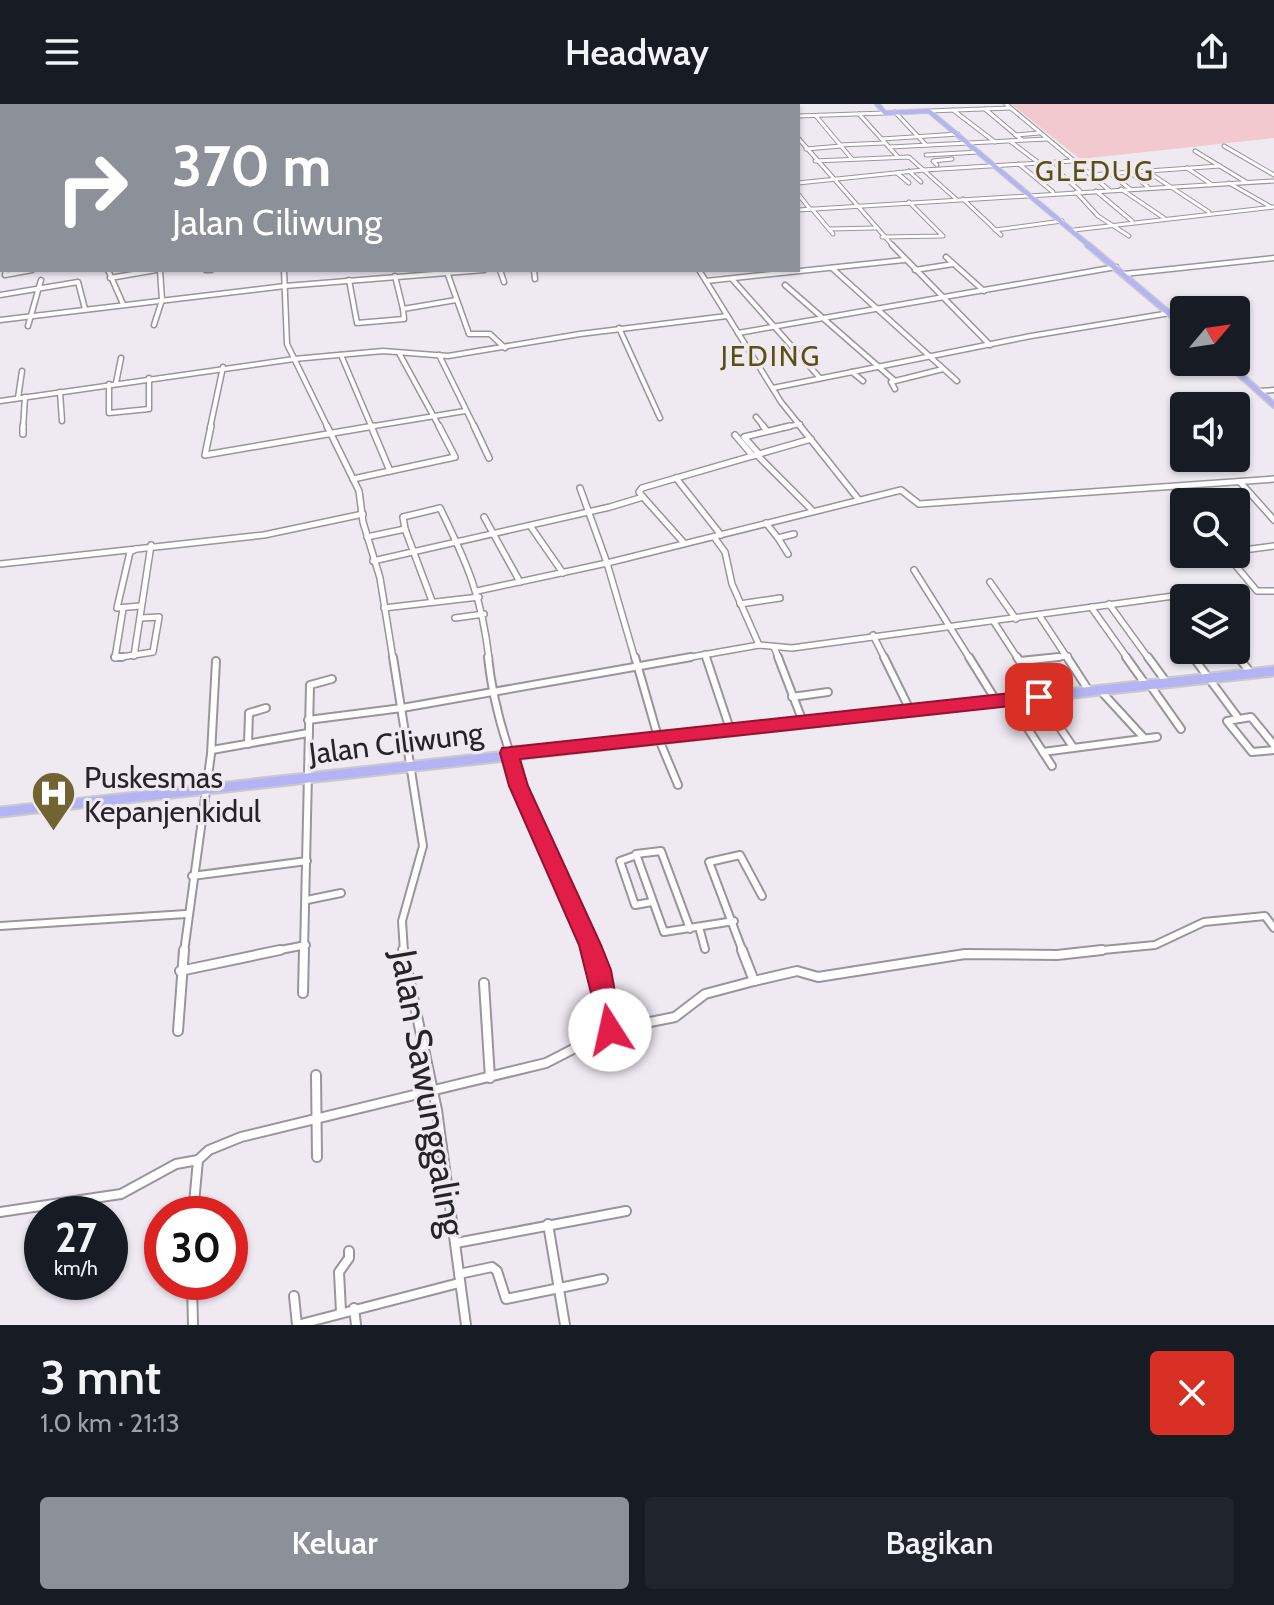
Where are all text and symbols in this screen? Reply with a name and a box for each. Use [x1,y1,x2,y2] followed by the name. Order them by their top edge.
[40,30,84,74] icon: menu
[565,30,709,74] text: Headway
[1190,30,1234,74] icon: share
[172,132,331,200] text: 370 m
[40,136,144,240] icon: right
[1035,154,1155,188] district label: GLEDUG
[172,200,382,244] text: Jalan Ciliwung
[1170,296,1250,376] north arrow
[1170,296,1250,664] map controls
[720,339,821,373] district label: JEDING
[1170,392,1250,472] button: sound
[1170,488,1250,568] button: search
[1170,584,1250,664] button: layers
[1005,663,1073,731] pin
[1017,675,1061,719] icon: arrive
[306,714,486,772] street label: Jalan Ciliwung
[84,759,261,830] place label: Puskesmas Kepanjenkidul
[29,770,77,833] hospital icon: Puskesmas Kepanjenkidul
[382,945,476,1241] street label: Jalan Sawunggaling
[568,988,652,1072] position arrow
[144,1196,248,1300] speed limit sign: 30
[55,1213,97,1262] text: 27
[54,1256,98,1280] text: km/h
[40,1348,161,1406] text: 3 mnt
[1150,1351,1234,1435] button: close
[40,1407,180,1439] text: 1.0 km · 21:13
[40,1497,629,1589] button: Keluar
[645,1497,1234,1589] button: Bagikan

